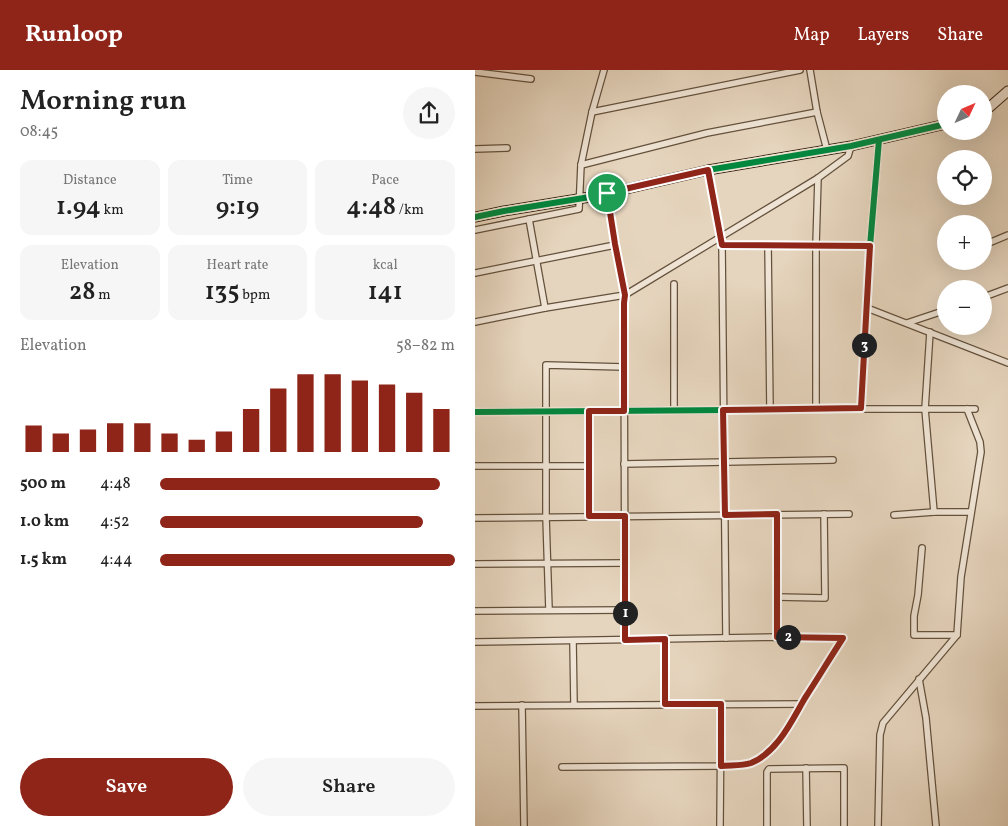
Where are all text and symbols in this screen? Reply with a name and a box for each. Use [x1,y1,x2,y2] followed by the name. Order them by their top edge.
[25,18,123,52] text: Runloop
[793,23,829,48] text: Map
[857,23,909,48] text: Layers
[937,23,983,48] text: Share
[20,82,187,121] text: Morning run
[937,85,993,140] north arrow
[937,85,992,335] map controls
[403,87,455,139] button: share
[20,121,58,143] text: 08:45
[937,150,992,205] button: locate
[63,171,117,190] text: Distance
[222,171,253,190] text: Time
[371,171,399,190] text: Pace
[586,172,628,214] pin
[593,179,621,207] icon: arrive
[56,190,101,225] text: 1.94
[216,190,259,225] text: 9:19
[346,190,396,225] text: 4:48
[101,201,124,220] text: km
[396,201,424,220] text: /km
[937,215,992,270] button: +
[61,256,119,275] text: Elevation
[207,256,268,275] text: Heart rate
[373,256,398,275] text: kcal
[69,275,95,310] text: 28
[205,275,239,310] text: 135
[368,275,403,310] text: 141
[937,280,992,335] button: −
[95,286,111,305] text: m
[239,286,270,305] text: bpm
[851,332,877,358] pin: 3
[20,335,87,357] text: Elevation
[396,335,455,357] text: 58–82 m
[861,336,868,355] text: 3
[20,473,66,495] text: 500 m
[100,473,131,495] text: 4:48
[20,511,69,533] text: 1.0 km
[100,511,130,533] text: 4:52
[20,549,67,571] text: 1.5 km
[100,549,132,571] text: 4:44
[613,600,637,626] pin: 1
[623,604,628,623] text: 1
[775,624,801,650] pin: 2
[785,628,792,647] text: 2
[20,758,233,816] button: Save
[243,758,455,816] button: Share

